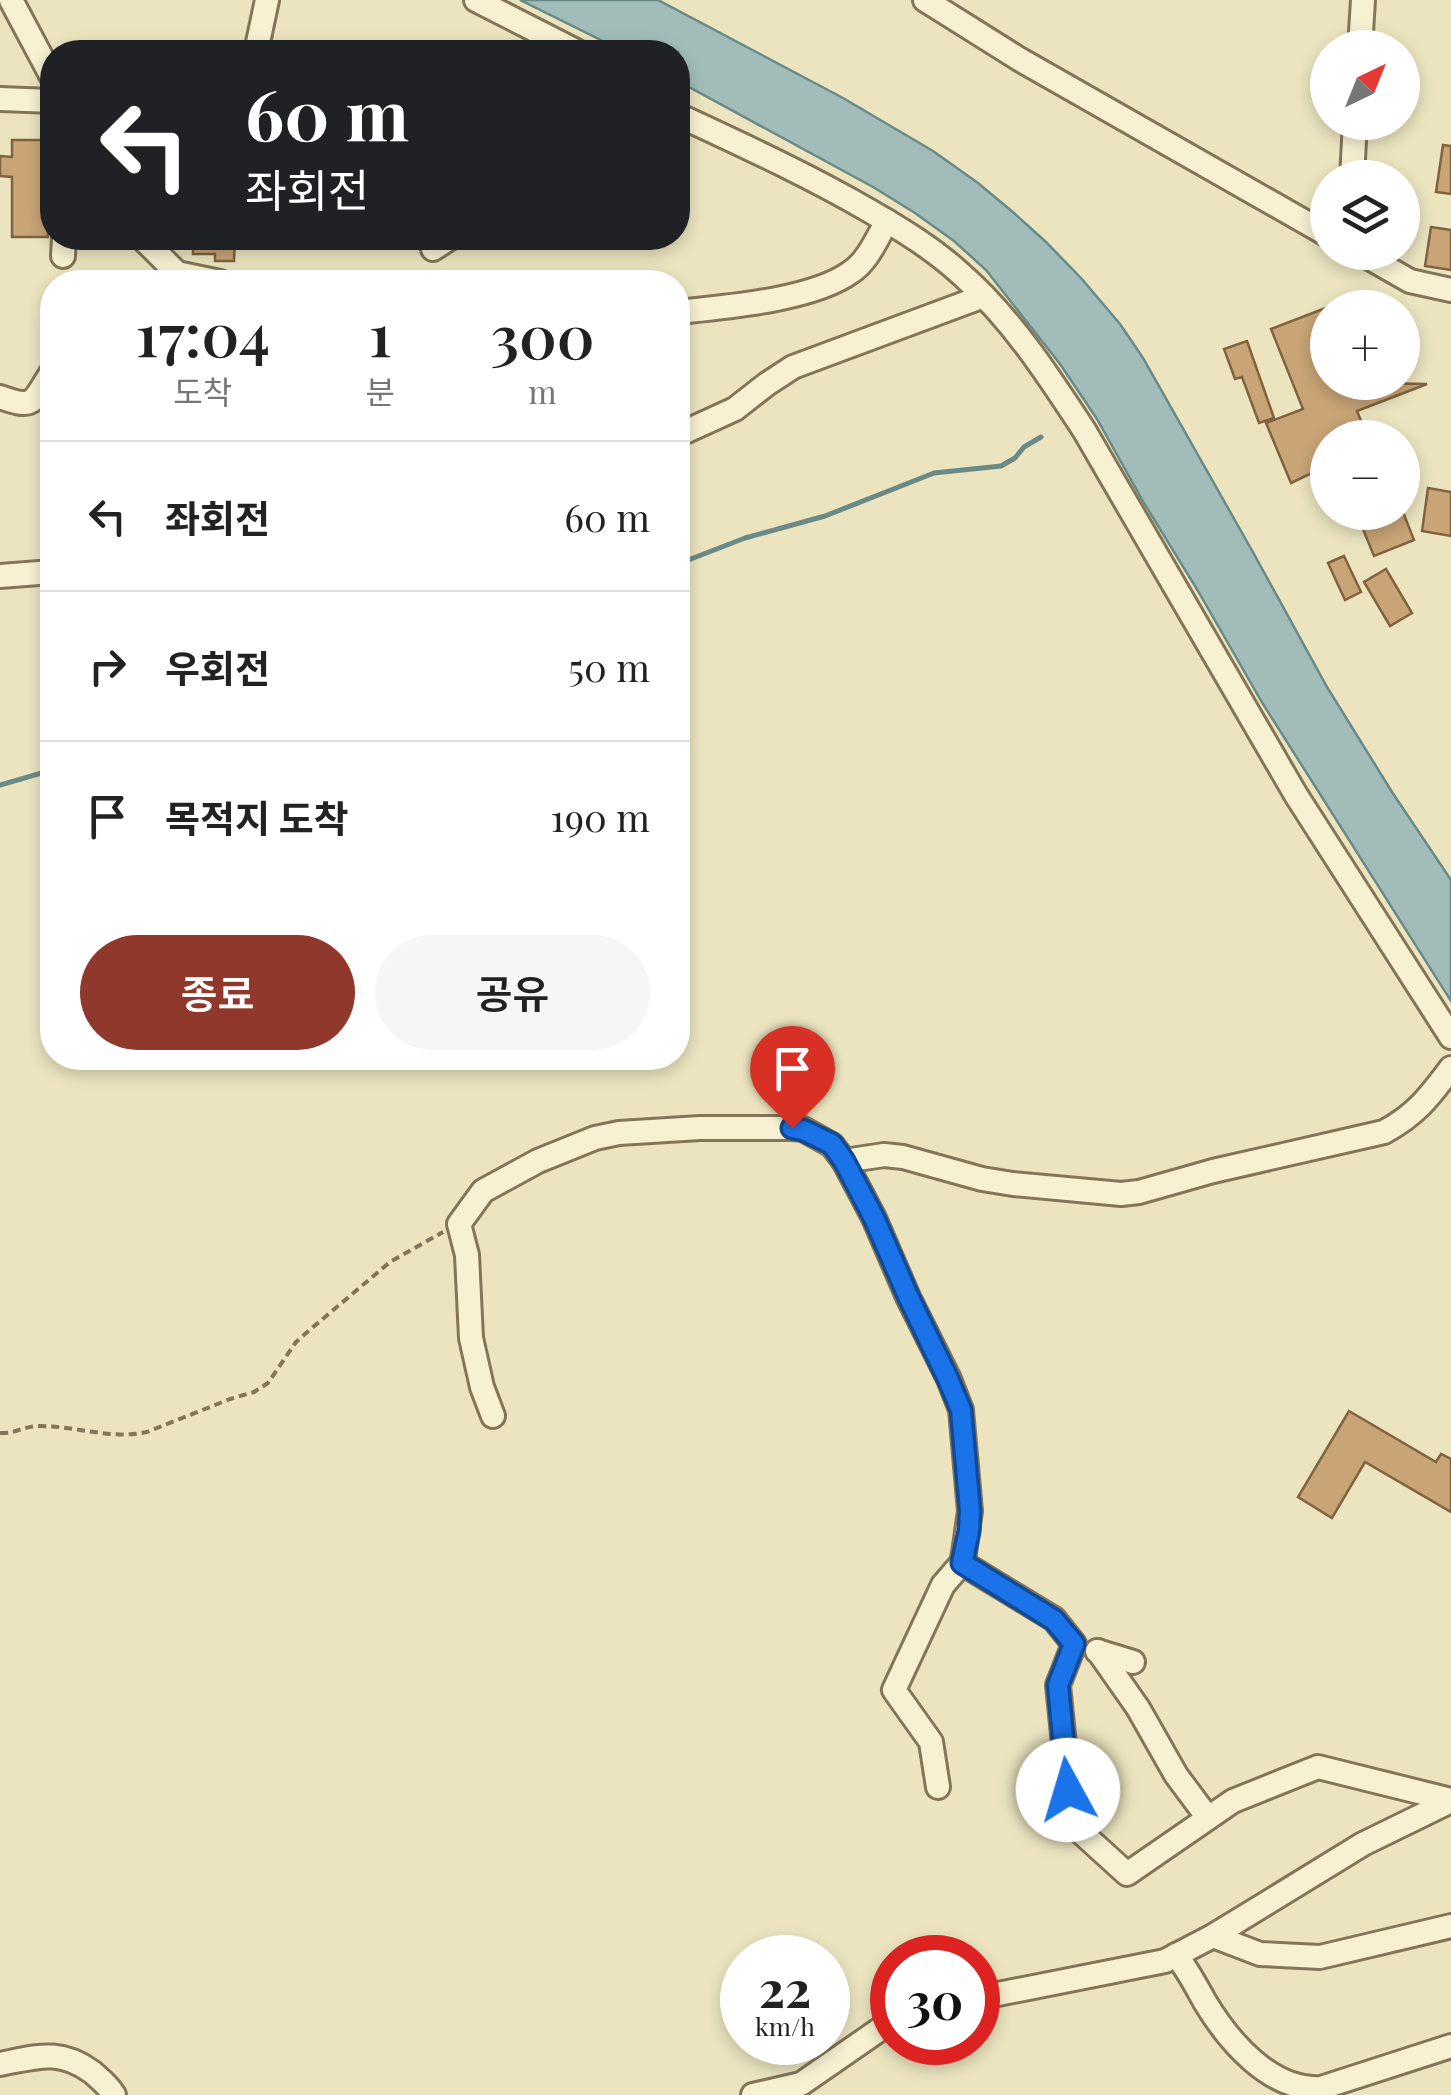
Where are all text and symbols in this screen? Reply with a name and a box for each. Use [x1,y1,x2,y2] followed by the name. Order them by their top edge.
[1310,30,1420,140] north arrow
[1310,30,1420,530] map controls
[245,65,409,159] text: 60 m
[80,80,210,210] icon: left
[245,158,369,218] text: 좌회전
[1310,160,1420,270] button: layers
[1310,290,1420,400] button: +
[136,292,270,372] text: 17:04
[369,292,392,372] text: 1
[490,294,595,374] text: 300
[173,369,232,412] text: 도착
[365,369,395,412] text: 분
[528,369,557,412] text: m
[1310,420,1420,530] button: −
[80,489,135,544] icon: left
[564,491,650,542] text: 60 m
[165,492,270,543] text: 좌회전
[80,639,135,694] icon: right
[568,641,650,692] text: 50 m
[165,642,270,693] text: 우회전
[80,789,135,844] icon: arrive
[551,791,650,842] text: 190 m
[165,792,349,843] text: 목적지 도착
[80,935,355,1050] button: 종료
[375,935,650,1050] button: 공유
[750,1026,835,1129] pin
[765,1041,820,1096] icon: arrive
[1016,1738,1120,1842] position arrow
[870,1935,1000,2065] speed limit sign: 30
[759,1954,811,2021] text: 22
[755,2009,815,2042] text: km/h

